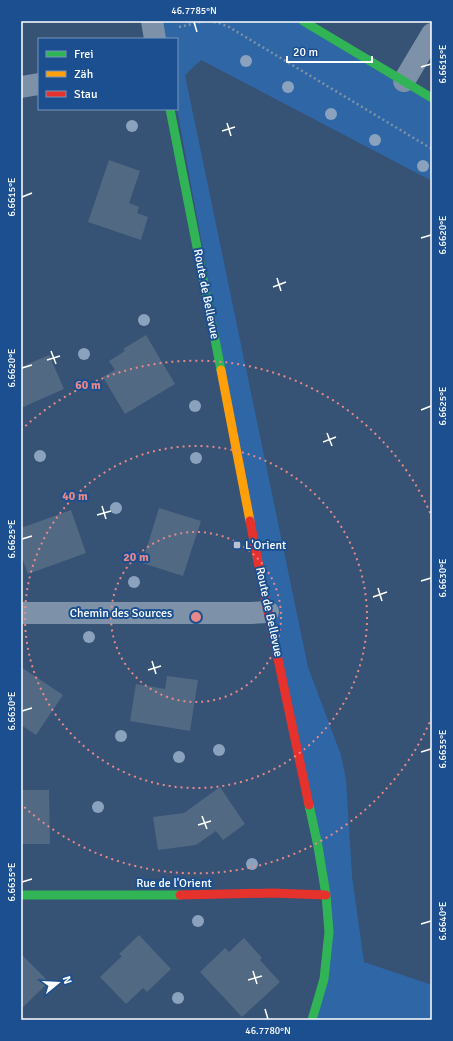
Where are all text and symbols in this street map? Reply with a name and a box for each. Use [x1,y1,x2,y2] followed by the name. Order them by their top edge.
[171,5,217,17] text: 46.7785°N
[38,38,178,110] legend
[287,38,372,64] scale bar
[437,44,449,84] text: 6.6615°E
[293,45,318,60] text: 20 m
[74,47,93,62] text: Frei
[74,67,93,82] text: Zäh
[74,87,98,102] text: Stau
[6,177,18,217] text: 6.6615°E
[437,215,449,255] text: 6.6620°E
[190,248,222,340] street label: Route de Bellevue
[6,348,18,388] text: 6.6620°E
[75,378,101,393] text: 60 m
[437,386,449,426] text: 6.6625°E
[62,489,88,504] text: 40 m
[6,519,18,559] text: 6.6625°E
[245,538,286,553] place label: L'Orient
[232,540,242,550] marker: L'Orient
[123,550,149,565] text: 20 m
[437,558,449,598] text: 6.6630°E
[252,566,286,658] street label: Route de Bellevue
[70,606,172,621] street label: Chemin des Sources
[189,610,203,624] centre of rings
[6,691,18,731] text: 6.6630°E
[437,729,449,769] text: 6.6635°E
[6,862,18,902] text: 6.6635°E
[136,876,212,891] street label: Rue de l'Orient
[437,901,449,941] text: 6.6640°E
[38,963,78,1003] north arrow
[60,974,74,986] text: N
[245,1025,291,1037] text: 46.7780°N

